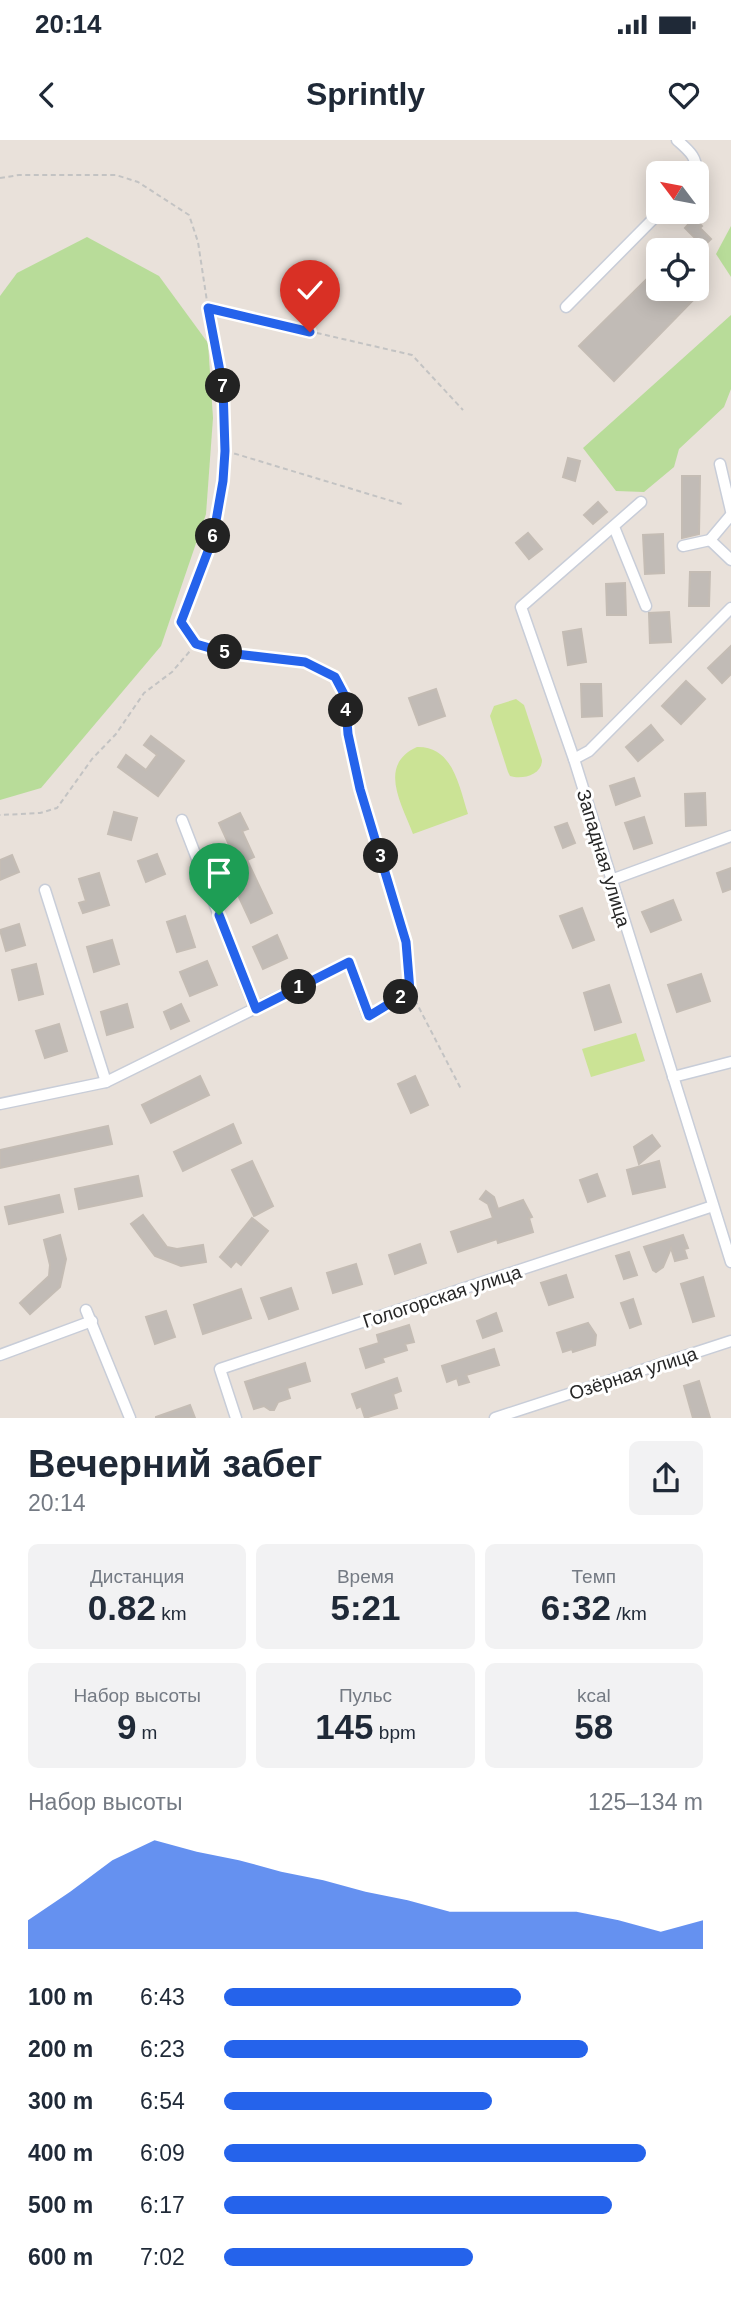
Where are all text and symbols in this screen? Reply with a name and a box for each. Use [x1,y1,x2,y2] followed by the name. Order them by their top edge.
[35,9,102,39] text: 20:14
[28,76,66,114] icon: back
[306,76,425,112] text: Sprintly
[665,76,703,114] icon: heart
[646,161,709,224] north arrow
[646,161,709,301] map controls
[646,238,709,301] button: locate
[280,260,340,332] pin
[291,271,329,309] icon: check
[206,369,241,404] pin: 7
[217,375,228,396] text: 7
[196,518,230,554] pin: 6
[207,525,218,546] text: 6
[208,634,243,670] pin: 5
[219,641,230,662] text: 5
[328,692,364,728] pin: 4
[340,699,351,720] text: 4
[573,787,635,930] street label: Западная улица
[364,838,398,874] pin: 3
[189,843,249,915] pin
[375,845,386,866] text: 3
[200,854,238,892] icon: arrive
[282,970,316,1004] pin: 1
[293,976,304,997] text: 1
[384,980,418,1014] pin: 2
[395,986,406,1007] text: 2
[360,1261,524,1332] street label: Гологорская улица
[566,1343,700,1404] street label: Озёрная улица
[629,1441,703,1515] button: share
[28,1443,322,1485] text: Вечерний забег
[28,1490,86,1516] text: 20:14
[90,1566,184,1587] text: Дистанция
[337,1566,394,1587] text: Время
[572,1566,616,1587] text: Темп
[88,1588,156,1627] text: 0.82
[330,1588,401,1627] text: 5:21
[541,1588,611,1627] text: 6:32
[156,1603,187,1624] text: km
[611,1603,647,1624] text: /km
[73,1685,201,1706] text: Набор высоты
[339,1685,392,1706] text: Пульс
[577,1685,611,1706] text: kcal
[117,1707,136,1746] text: 9
[315,1707,374,1746] text: 145
[574,1707,613,1746] text: 58
[136,1722,157,1743] text: m
[374,1722,416,1743] text: bpm
[28,1789,182,1815] text: Набор высоты
[588,1789,703,1815] text: 125–134 m
[28,1984,93,2010] text: 100 m
[140,1984,185,2010] text: 6:43
[28,2036,93,2062] text: 200 m
[140,2036,185,2062] text: 6:23
[28,2088,93,2114] text: 300 m
[140,2088,185,2114] text: 6:54
[28,2140,93,2166] text: 400 m
[140,2140,185,2166] text: 6:09
[28,2192,93,2218] text: 500 m
[140,2192,185,2218] text: 6:17
[28,2244,93,2270] text: 600 m
[140,2244,185,2270] text: 7:02

